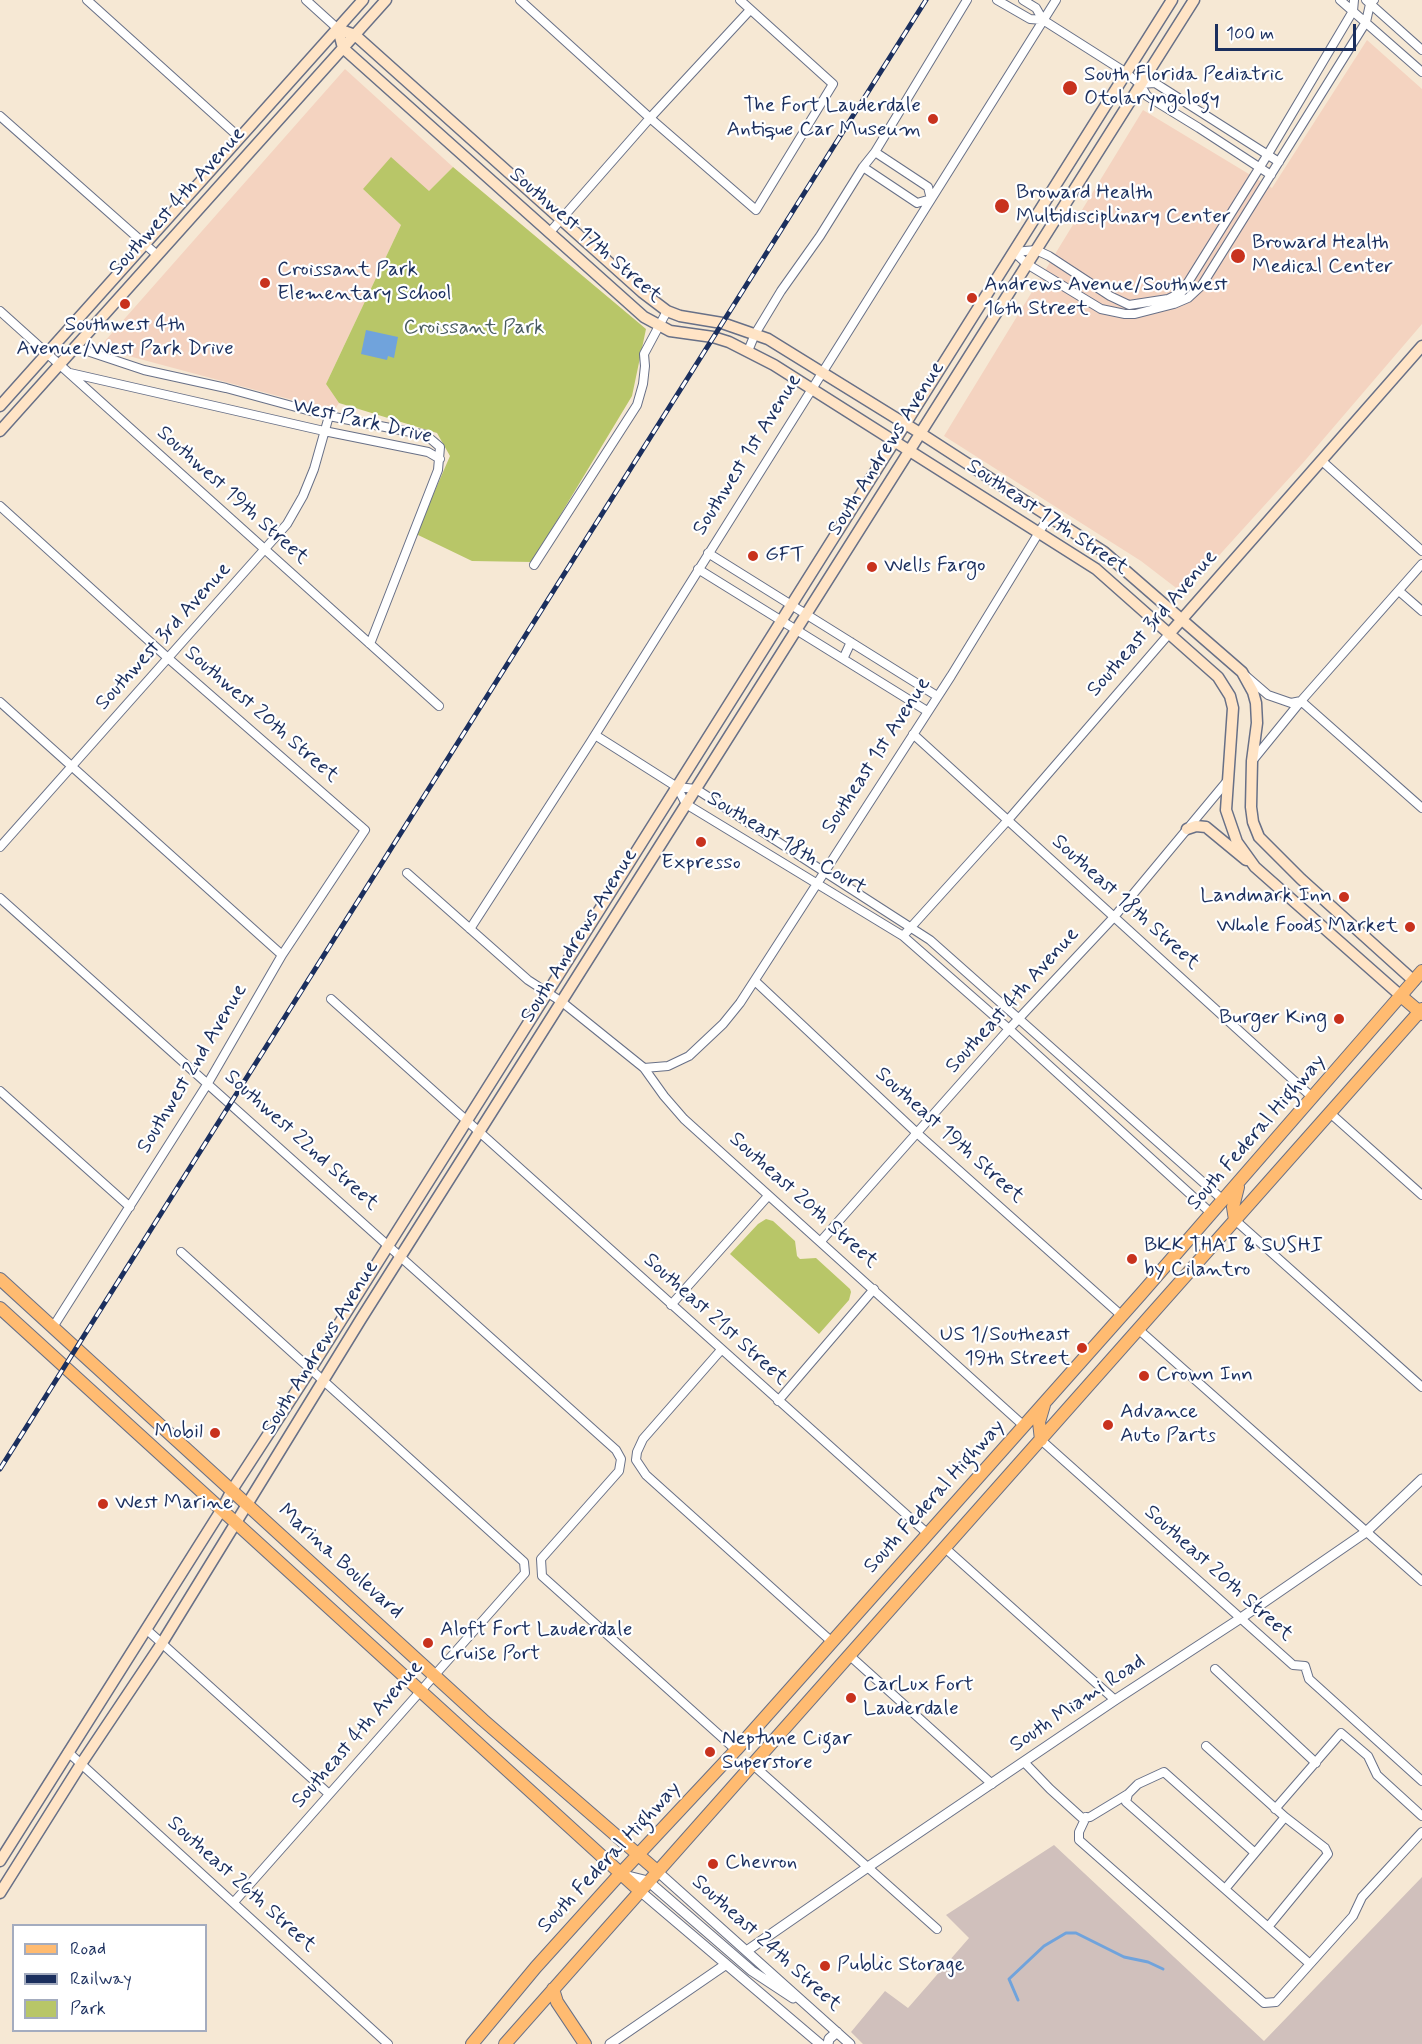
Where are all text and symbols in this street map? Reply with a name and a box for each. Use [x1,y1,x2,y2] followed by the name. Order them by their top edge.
[1218,12,1359,50] scale bar
[1226,22,1274,46] text: 100 m
[1084,63,1284,113] place label: South Florida Pediatric Otolaryngology
[1061,79,1079,97] marker: South Florida Pediatric Otolaryngology
[727,94,921,144] place label: The Fort Lauderdale Antique Car Museum
[926,112,940,126] marker: The Fort Lauderdale Antique Car Museum
[104,122,252,282] street label: Southwest 4th Avenue
[503,163,667,309] street label: Southwest 17th Street
[1016,181,1231,231] place label: Broward Health Multidisciplinary Center
[993,197,1011,215] marker: Broward Health Multidisciplinary Center
[1252,231,1393,281] place label: Broward Health Medical Center
[1229,247,1247,265] marker: Broward Health Medical Center
[277,258,452,308] place label: Croissant Park Elementary School
[984,273,1228,323] place label: Andrews Avenue/Southwest 16th Street
[258,276,272,290] marker: Croissant Park Elementary School
[965,291,979,305] marker: Andrews Avenue/Southwest 16th Street
[118,297,132,311] marker: Southwest 4th Avenue/West Park Drive
[16,313,234,363] place label: Southwest 4th Avenue/West Park Drive
[404,316,544,342] park label: Croissant Park
[823,357,951,541] street label: South Andrews Avenue
[688,369,808,541] street label: Southwest 1st Avenue
[290,394,434,450] street label: West Park Drive
[151,421,313,571] street label: Southwest 19th Street
[961,454,1133,582] street label: Southeast 17th Street
[765,543,805,569] place label: GFT
[1082,545,1224,703] street label: Southeast 3rd Avenue
[746,549,760,563] marker: GFT
[884,554,986,580] place label: Wells Fargo
[91,558,237,716] street label: Southwest 3rd Avenue
[865,560,879,574] marker: Wells Fargo
[179,641,343,789] street label: Southwest 20th Street
[817,673,937,839] street label: Southeast 1st Avenue
[702,787,870,901] street label: Southeast 18th Court
[1046,830,1204,976] street label: Southeast 18th Street
[694,835,708,849] marker: Expresso
[516,844,644,1028] street label: South Andrews Avenue
[661,851,741,877] place label: Expresso
[1200,884,1332,910] place label: Landmark Inn
[1337,890,1351,904] marker: Landmark Inn
[1217,914,1398,940] place label: Whole Foods Market
[1403,920,1417,934] marker: Whole Foods Market
[941,923,1085,1079] street label: Southeast 4th Avenue
[132,980,254,1158] street label: Southwest 2nd Avenue
[1219,1006,1327,1032] place label: Burger King
[1332,1012,1346,1026] marker: Burger King
[1182,1050,1332,1216] street label: South Federal Highway
[869,1062,1029,1210] street label: Southeast 19th Street
[219,1065,383,1217] street label: Southwest 22nd Street
[723,1127,883,1275] street label: Southeast 20th Street
[1144,1234,1323,1284] place label: BKK THAI & SUSHI by Cilantro
[637,1248,793,1392] street label: Southeast 21st Street
[1125,1252,1139,1266] marker: BKK THAI & SUSHI by Cilantro
[257,1256,385,1440] street label: South Andrews Avenue
[940,1323,1070,1373] place label: US 1/Southeast 19th Street
[1075,1341,1089,1355] marker: US 1/Southeast 19th Street
[1156,1363,1253,1389] place label: Crown Inn
[1137,1369,1151,1383] marker: Crown Inn
[1120,1400,1216,1450] place label: Advance Auto Parts
[859,1415,1011,1579] street label: South Federal Highway
[1101,1418,1115,1432] marker: Advance Auto Parts
[155,1420,203,1446] place label: Mobil
[208,1426,222,1440] marker: Mobil
[115,1491,233,1517] place label: West Marine
[96,1497,110,1511] marker: West Marine
[272,1499,408,1625] street label: Marina Boulevard
[1138,1500,1298,1648] street label: Southeast 20th Street
[440,1618,633,1668] place label: Aloft Fort Lauderdale Cruise Port
[421,1636,435,1650] marker: Aloft Fort Lauderdale Cruise Port
[1006,1650,1150,1758] street label: South Miami Road
[287,1656,429,1814] street label: Southeast 4th Avenue
[863,1673,974,1723] place label: CarLux Fort Lauderdale
[844,1691,858,1705] marker: CarLux Fort Lauderdale
[722,1727,852,1777] place label: Neptune Cigar Superstore
[703,1745,717,1759] marker: Neptune Cigar Superstore
[533,1777,687,1939] street label: South Federal Highway
[161,1811,321,1959] street label: Southeast 26th Street
[725,1851,797,1877] place label: Chevron
[706,1857,720,1871] marker: Chevron
[686,1870,846,2018] street label: Southeast 24th Street
[12,1924,207,2032] legend
[70,1937,106,1961] text: Road
[837,1953,965,1979] place label: Public Storage
[818,1959,832,1973] marker: Public Storage
[70,1967,132,1991] text: Railway
[70,1997,106,2021] text: Park

